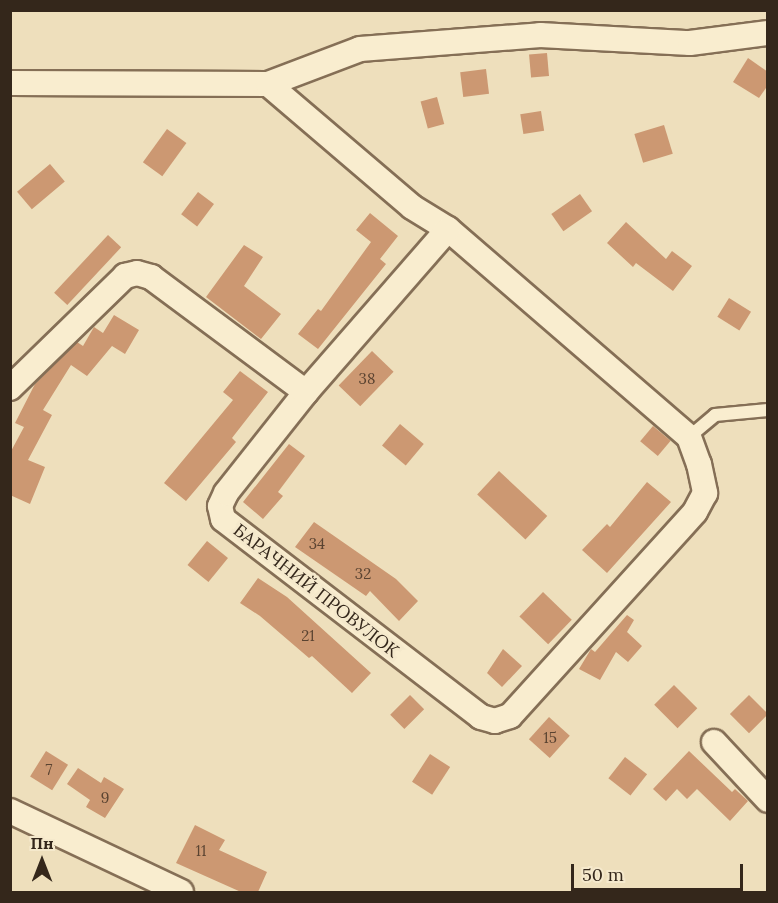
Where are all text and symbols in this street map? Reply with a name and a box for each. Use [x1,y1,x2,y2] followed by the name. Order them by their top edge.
[359,370,375,388] house number: 38
[229,520,403,662] street label: БАРАЧНИЙ ПРОВУЛОК
[309,535,325,553] house number: 34
[355,565,371,583] house number: 32
[301,627,315,645] house number: 21
[543,729,557,747] house number: 15
[46,761,52,779] house number: 7
[101,789,109,807] house number: 9
[12,831,72,891] north arrow
[30,833,54,853] text: Пн
[196,842,206,860] house number: 11
[574,852,746,890] scale bar
[582,863,624,886] text: 50 m

